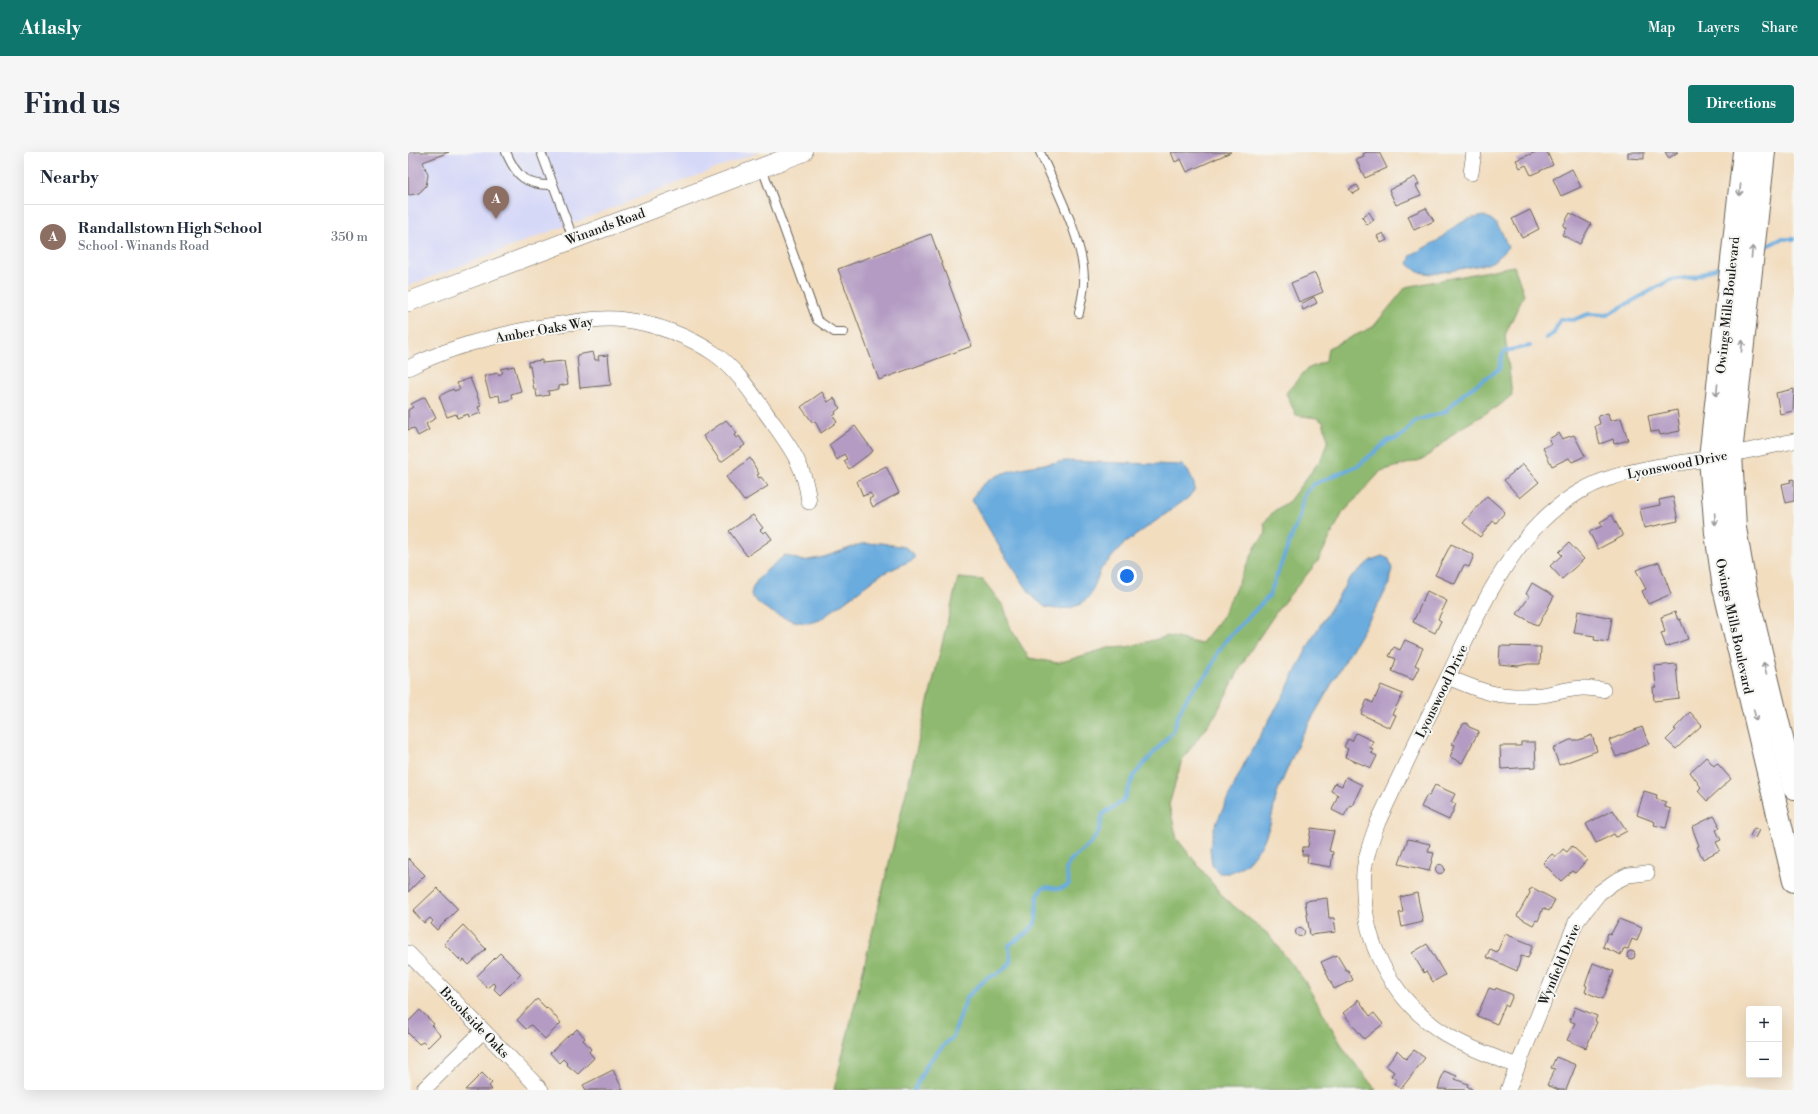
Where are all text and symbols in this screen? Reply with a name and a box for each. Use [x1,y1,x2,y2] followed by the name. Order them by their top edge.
[20,16,81,40] text: Atlasly
[1648,19,1675,37] text: Map
[1697,19,1740,37] text: Layers
[1762,19,1798,37] text: Share
[1688,85,1794,123] button: Directions
[24,87,120,122] text: Find us
[40,167,99,189] text: Nearby
[1736,183,1743,196] one-way arrow
[483,186,509,219] pin: A
[562,205,648,249] street label: Winands Road
[78,219,262,238] text: Randallstown High School
[48,229,58,245] text: A
[331,229,368,245] text: 350 m
[1713,235,1743,375] street label: Owings Mills Boulevard
[78,238,209,254] text: School · Winands Road
[1749,246,1756,259] one-way arrow
[493,313,595,347] street label: Amber Oaks Way
[1739,340,1746,353] one-way arrow
[1714,383,1721,396] one-way arrow
[1626,447,1729,483] street label: Lyonswood Drive
[1711,512,1718,525] one-way arrow
[1712,557,1756,696] street label: Owings Mills Boulevard
[1117,566,1137,586] your location
[1412,642,1472,741] street label: Lyonswood Drive
[1761,662,1768,675] one-way arrow
[1752,708,1759,721] one-way arrow
[1535,921,1584,1009] street label: Wynfield Drive
[436,983,513,1062] street label: Brookside Oaks
[1746,1006,1782,1078] map controls
[1746,1006,1782,1042] button: +
[1746,1042,1782,1078] button: −

